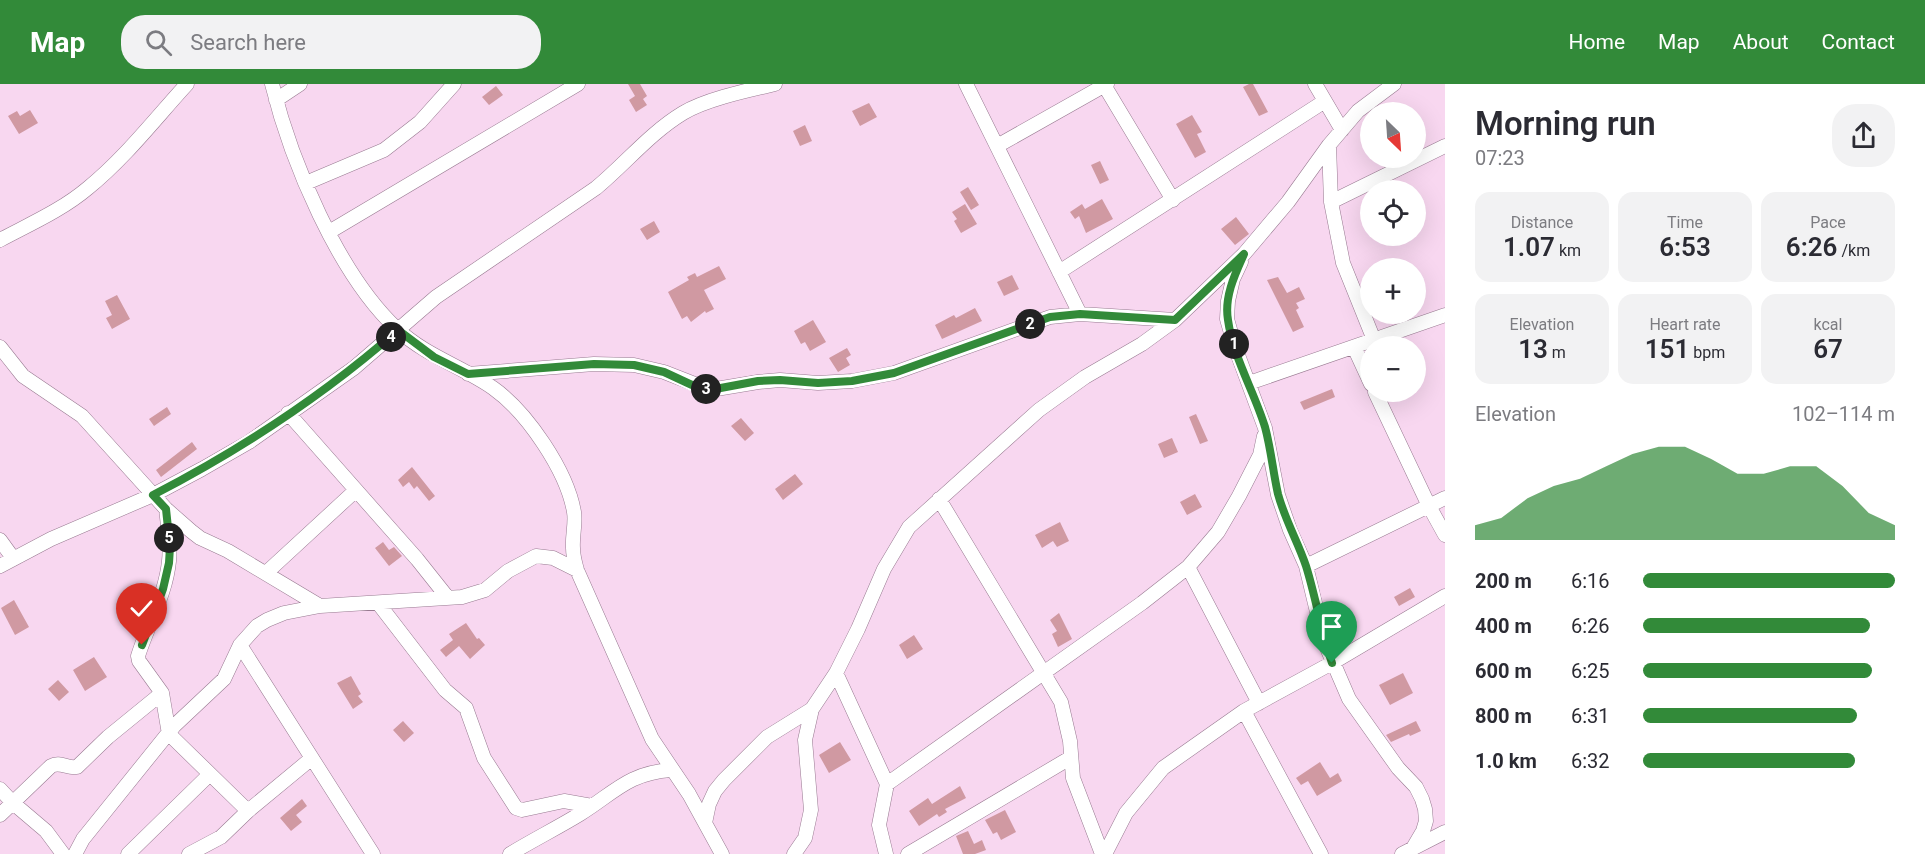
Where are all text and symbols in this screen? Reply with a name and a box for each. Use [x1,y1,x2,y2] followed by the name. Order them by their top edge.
[121,15,541,69] search box
[30,26,85,59] text: Map
[142,26,175,59] icon: search
[190,30,306,55] text: Search here
[1569,30,1625,54] text: Home
[1658,30,1700,54] text: Map
[1733,30,1789,54] text: About
[1822,30,1895,54] text: Contact
[1360,102,1426,168] north arrow
[1360,102,1426,402] map controls
[1475,104,1656,143] text: Morning run
[1832,104,1895,167] button: share
[1475,146,1525,170] text: 07:23
[1360,180,1426,246] button: locate
[1511,213,1573,232] text: Distance
[1667,213,1703,232] text: Time
[1810,213,1846,232] text: Pace
[1503,232,1555,262] text: 1.07
[1659,232,1711,262] text: 6:53
[1786,232,1837,262] text: 6:26
[1555,241,1581,260] text: km
[1837,241,1870,260] text: /km
[1360,258,1426,324] button: +
[1015,309,1045,339] pin: 2
[1025,314,1035,333] text: 2
[1510,315,1574,334] text: Elevation
[1649,315,1721,334] text: Heart rate
[1814,315,1842,334] text: kcal
[376,322,406,352] pin: 4
[386,327,396,346] text: 4
[1219,329,1249,359] pin: 1
[1229,334,1239,353] text: 1
[1518,334,1548,364] text: 13
[1645,334,1689,364] text: 151
[1813,334,1843,364] text: 67
[1360,336,1426,402] button: −
[1548,343,1566,362] text: m
[1689,343,1725,362] text: bpm
[691,374,721,404] pin: 3
[701,379,711,398] text: 3
[1475,402,1556,426] text: Elevation
[1792,402,1895,426] text: 102–114 m
[154,523,184,553] pin: 5
[164,528,174,547] text: 5
[1475,569,1532,593] text: 200 m
[1571,569,1610,593] text: 6:16
[116,583,167,645] pin
[125,592,158,625] icon: check
[1306,601,1357,663] pin
[1315,610,1348,643] icon: arrive
[1475,614,1532,638] text: 400 m
[1571,614,1610,638] text: 6:26
[1475,659,1532,683] text: 600 m
[1571,659,1610,683] text: 6:25
[1475,704,1532,728] text: 800 m
[1571,704,1610,728] text: 6:31
[1475,749,1537,773] text: 1.0 km
[1571,749,1610,773] text: 6:32

